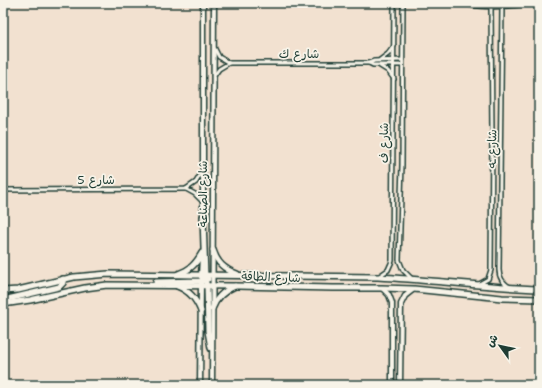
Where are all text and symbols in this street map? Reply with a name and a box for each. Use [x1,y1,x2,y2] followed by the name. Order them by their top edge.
[279,46,319,63] street label: شارع ك
[376,123,393,163] street label: شارع ف
[484,129,501,169] street label: شارع ـه
[195,161,212,227] street label: شارع الصناعة
[77,172,115,189] street label: شارع 5
[241,268,301,287] street label: شارع الطاقة
[480,326,520,366] north arrow
[482,332,502,350] text: ش

